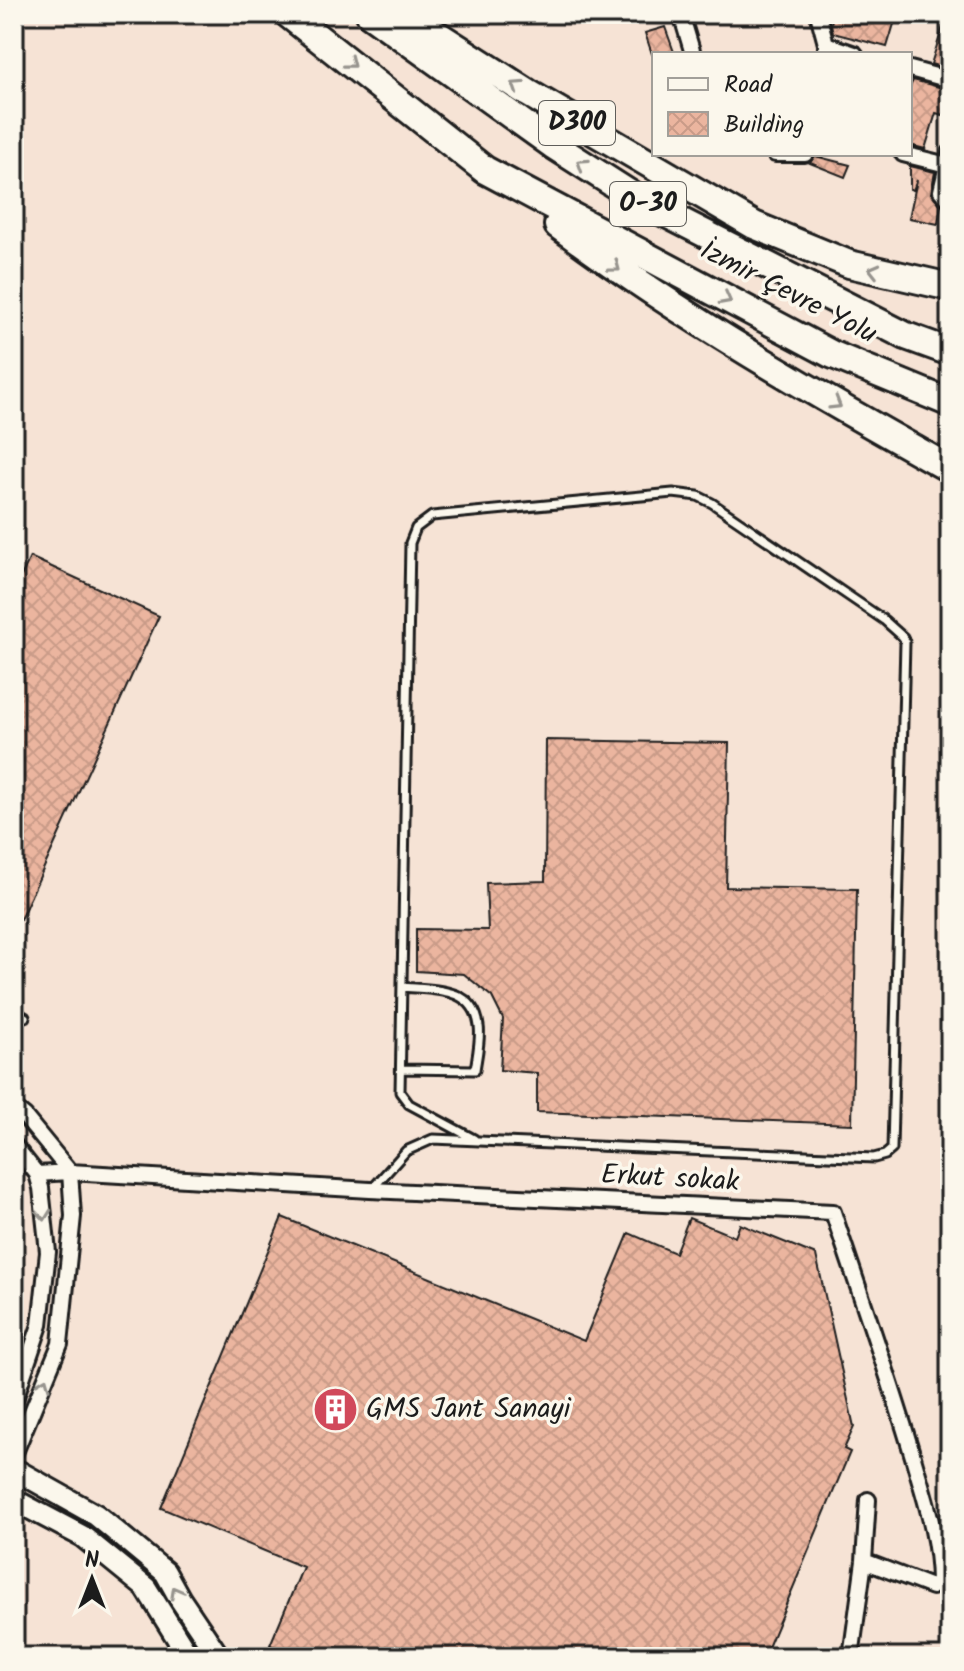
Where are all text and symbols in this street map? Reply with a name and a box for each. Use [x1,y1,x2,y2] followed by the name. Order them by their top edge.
[652,52,912,156] legend
[341,54,356,68] one-way arrow
[724,66,773,105] text: Road
[512,81,526,96] one-way arrow
[539,101,615,145] road number: D300
[724,106,804,145] text: Building
[576,158,591,173] one-way arrow
[610,182,686,226] road number: O-30
[691,229,885,357] street label: İzmir Çevre Yolu
[606,257,621,272] one-way arrow
[868,262,881,279] one-way arrow
[718,290,733,305] one-way arrow
[827,394,842,409] one-way arrow
[600,1153,741,1205] street label: Erkut sokak
[35,1209,52,1222] one-way arrow
[34,1377,50,1391] one-way arrow
[311,1385,359,1433] building icon: GMS Jant Sanayi
[366,1387,572,1432] place label: GMS Jant Sanayi
[52,1539,132,1619] north arrow
[85,1544,99,1579] text: N
[170,1586,186,1600] one-way arrow

